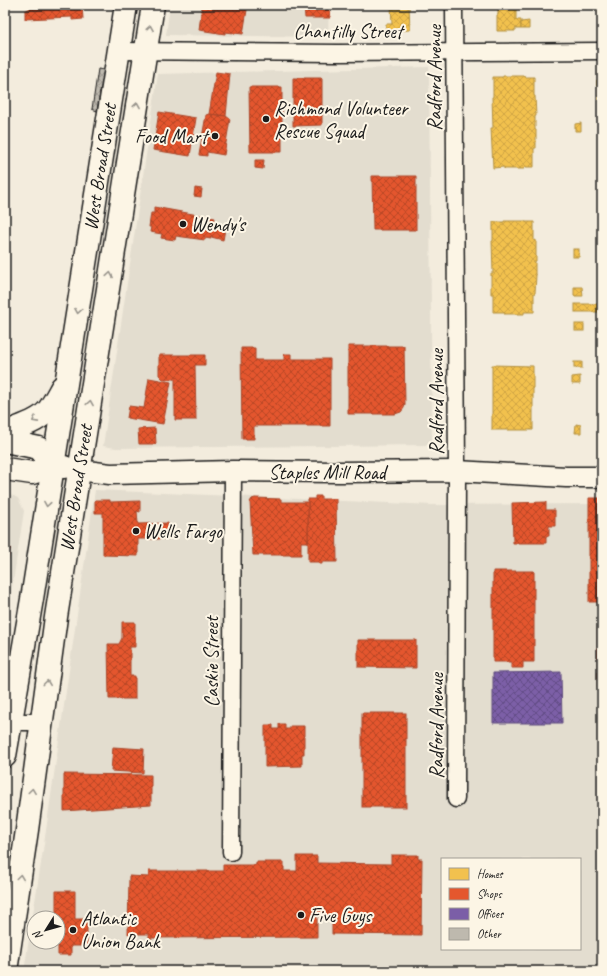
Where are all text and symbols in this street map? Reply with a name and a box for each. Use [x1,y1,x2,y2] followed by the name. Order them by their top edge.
[294,19,406,44] street label: Chantilly Street
[422,24,447,131] street label: Radford Avenue
[145,25,154,31] one-way arrow
[274,96,409,144] place label: Richmond Volunteer Rescue Squad
[78,100,123,232] street label: West Broad Street
[133,102,141,108] one-way arrow
[261,114,271,124] marker: Richmond Volunteer Rescue Squad
[135,124,210,149] place label: Food Mart
[210,131,220,141] marker: Food Mart
[191,212,247,237] place label: Wendy's
[178,219,188,229] marker: Wendy's
[105,272,114,278] one-way arrow
[74,308,82,314] one-way arrow
[424,348,449,455] street label: Radford Avenue
[85,400,94,406] one-way arrow
[32,415,39,422] one-way arrow
[54,421,99,553] street label: West Broad Street
[268,460,389,485] street label: Staples Mill Road
[43,501,52,507] one-way arrow
[144,519,223,544] place label: Wells Fargo
[131,526,141,536] marker: Wells Fargo
[199,614,224,707] street label: Caskie Street
[424,672,449,779] street label: Radford Avenue
[42,680,51,686] one-way arrow
[27,788,36,795] one-way arrow
[441,858,581,950] legend
[477,866,504,882] text: Homes
[15,874,24,880] one-way arrow
[477,886,502,902] text: Shops
[309,903,373,928] place label: Five Guys
[81,906,161,954] place label: Atlantic Union Bank
[477,906,504,922] text: Offices
[26,910,66,950] north arrow
[296,910,306,920] marker: Five Guys
[68,925,78,935] marker: Atlantic Union Bank
[477,926,503,942] text: Other
[29,927,46,943] text: N

